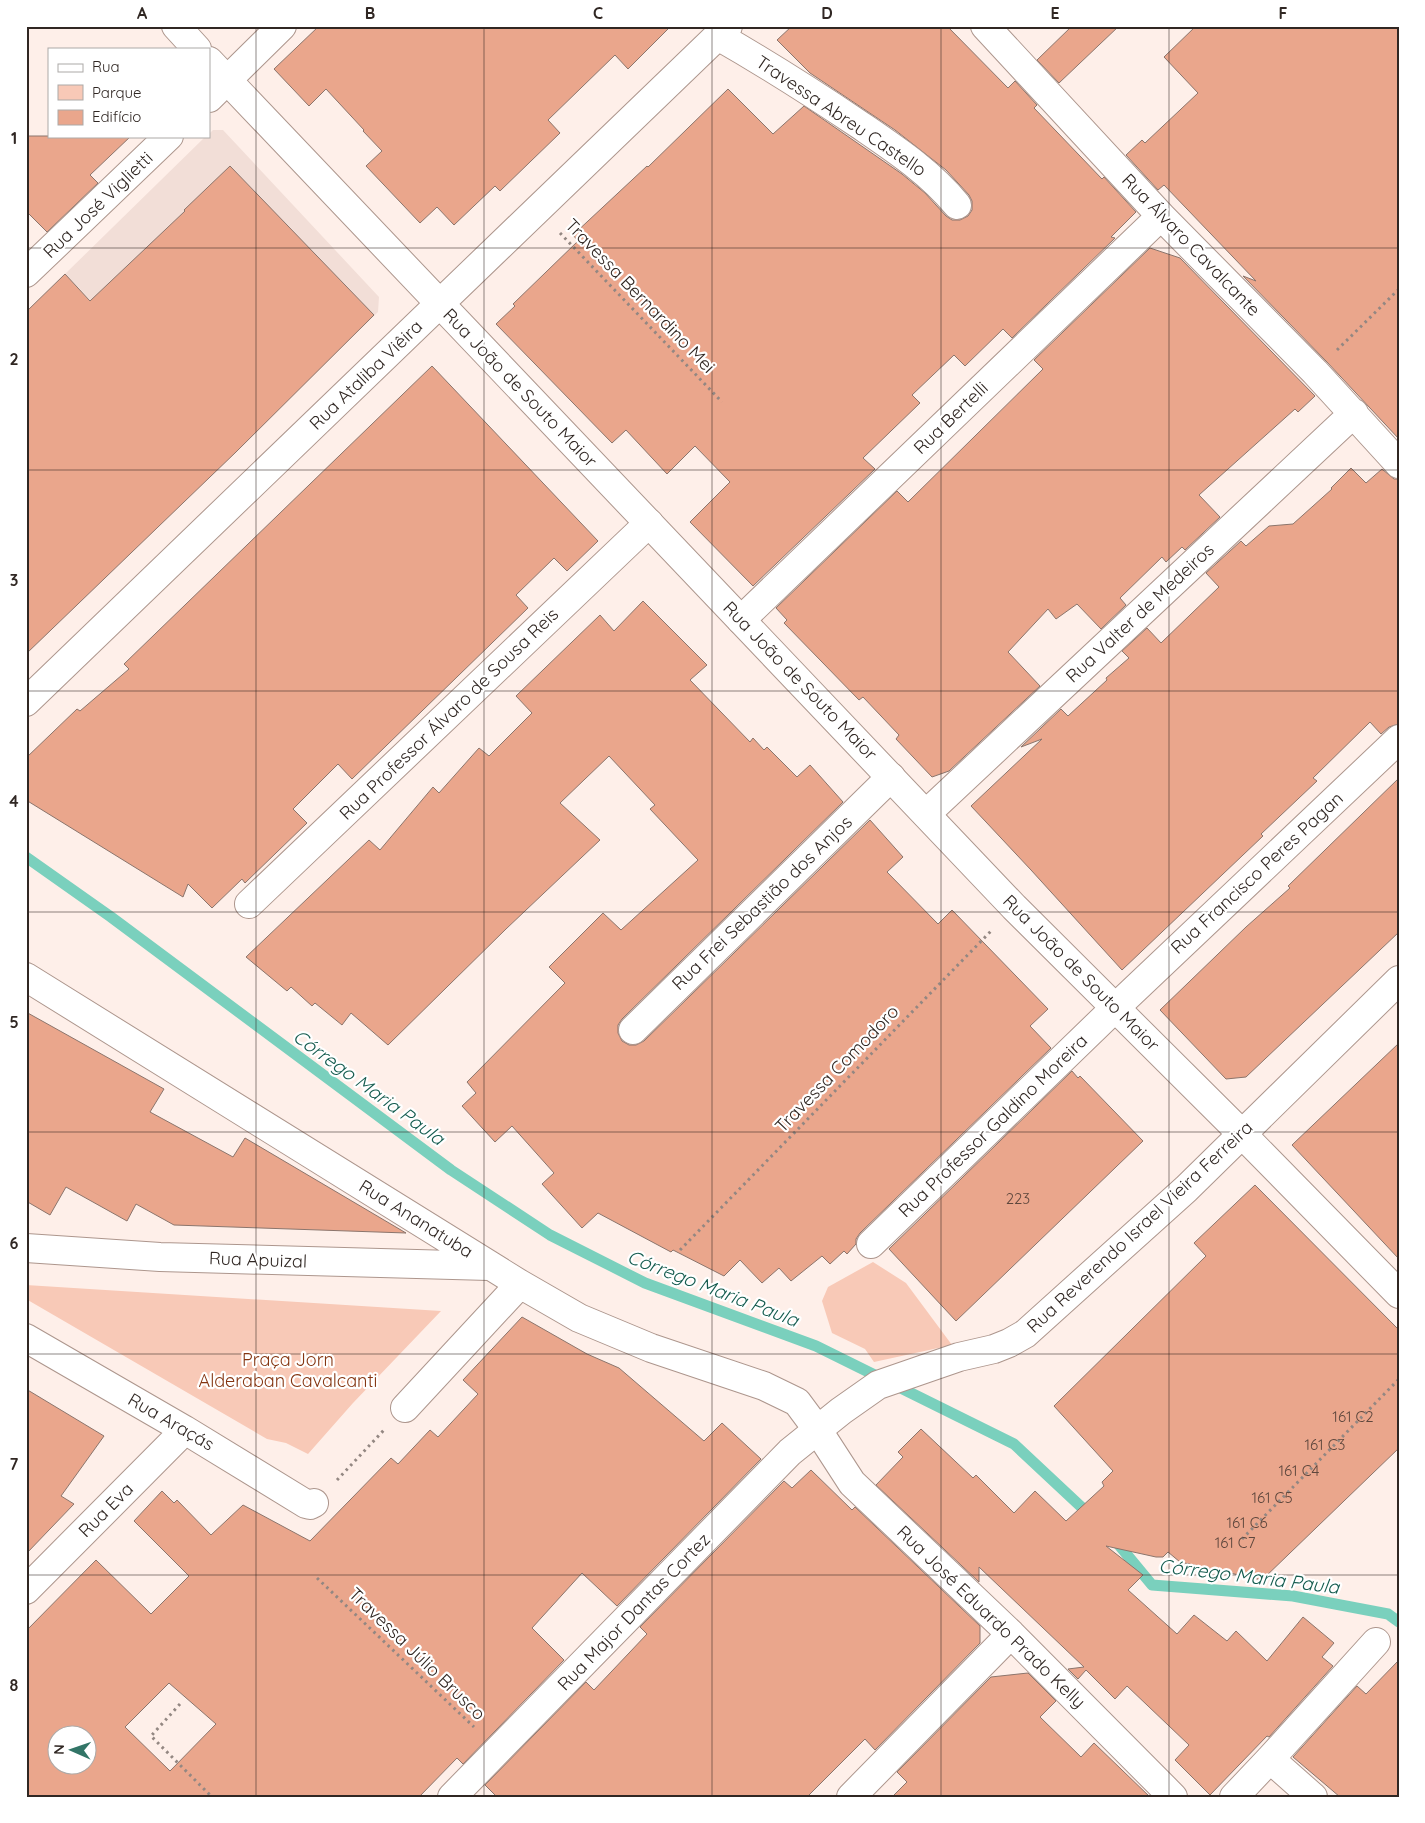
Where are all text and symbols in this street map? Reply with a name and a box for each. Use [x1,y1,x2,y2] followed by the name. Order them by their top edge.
[137,3,148,23] text: A
[365,3,375,23] text: B
[593,3,603,23] text: C
[821,3,833,23] text: D
[1050,3,1060,23] text: E
[1279,3,1288,23] text: F
[48,48,210,138] legend
[752,50,931,181] street label: Travessa Abreu Castello
[92,57,120,76] text: Rua
[92,83,142,102] text: Parque
[92,107,141,126] text: Edifício
[11,128,17,148] text: 1
[38,146,157,263] street label: Rua José Viglietti
[1117,168,1265,321] street label: Rua Álvaro Cavalcante
[560,214,720,378] street label: Travessa Bernardino Mei
[438,303,602,472] street label: Rua João de Souto Maior
[304,315,427,435] street label: Rua Ataliba Viêira
[9,349,19,369] text: 2
[908,376,993,459] street label: Rua Bertelli
[1061,538,1219,687] street label: Rua Valter de Medeiros
[10,570,18,590] text: 3
[718,596,882,765] street label: Rua João de Souto Maior
[334,603,563,825] street label: Rua Professor Álvaro de Sousa Reis
[1166,787,1348,959] street label: Rua Francisco Peres Pagan
[9,791,19,811] text: 4
[667,810,857,995] street label: Rua Frei Sebastião dos Anjos
[998,889,1165,1056] street label: Rua João de Souto Maior
[770,1000,904,1137] street label: Travessa Comodoro
[9,1012,19,1032] text: 5
[289,1024,451,1151] water label: Córrego Maria Paula
[893,1029,1092,1222] street label: Rua Professor Galdino Moreira
[1022,1116,1257,1338] street label: Rua Reverendo Israel Vieira Ferreira
[355,1174,478,1263] street label: Rua Ananatuba
[1006,1189,1030,1208] house number: 223
[10,1233,19,1253] text: 6
[624,1244,803,1332] water label: Córrego Maria Paula
[209,1246,308,1273] street label: Rua Apuizal
[199,1348,377,1392] park label: Praça Jorn Alderaban Cavalcanti
[124,1388,219,1455] street label: Rua Araçás
[1332,1407,1374,1426] house number: 161 C2
[1305,1435,1346,1454] house number: 161 C3
[10,1454,19,1474] text: 7
[1279,1461,1320,1480] house number: 161 C4
[73,1477,138,1542] street label: Rua Eva
[1251,1488,1293,1507] house number: 161 C5
[1226,1513,1268,1532] house number: 161 C6
[892,1520,1091,1713] street label: Rua José Eduardo Prado Kelly
[552,1528,715,1695] street label: Rua Major Dantas Cortez
[1215,1533,1256,1552] house number: 161 C7
[1157,1553,1342,1599] water label: Córrego Maria Paula
[344,1582,491,1725] street label: Travessa Júlio Brusco
[10,1675,19,1695] text: 8
[48,1726,98,1776] north arrow
[50,1744,68,1755] text: N

